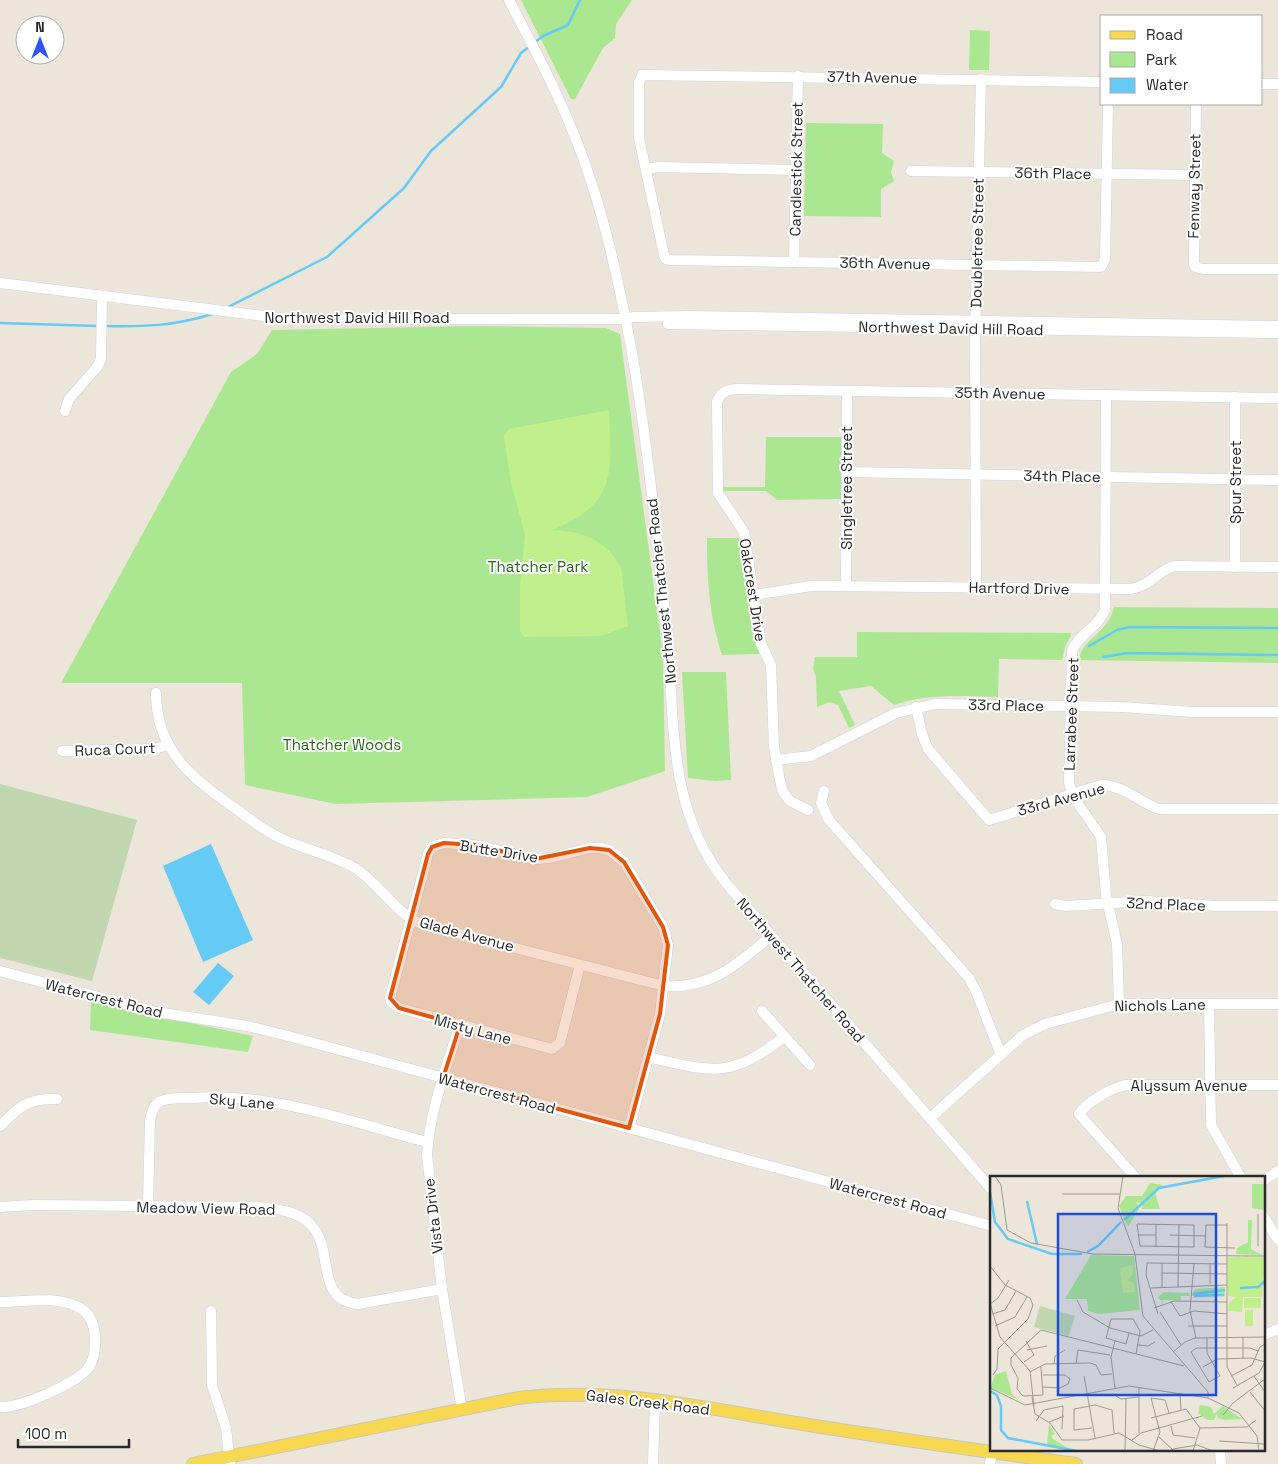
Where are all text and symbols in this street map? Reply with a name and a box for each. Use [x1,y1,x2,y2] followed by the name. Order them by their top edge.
[15,15,65,65] north arrow
[1100,15,1263,105] legend
[35,18,45,36] text: N
[1146,25,1183,44] text: Road
[1146,50,1177,69] text: Park
[827,67,917,87] street label: 37th Avenue
[1146,75,1189,94] text: Water
[785,101,807,237] street label: Candlestick Street
[1184,133,1204,239] street label: Fenway Street
[1014,163,1092,183] street label: 36th Place
[966,178,988,308] street label: Doubletree Street
[839,253,931,273] street label: 36th Avenue
[264,308,450,327] street label: Northwest David Hill Road
[858,317,1044,339] street label: Northwest David Hill Road
[954,383,1046,403] street label: 35th Avenue
[837,426,856,550] street label: Singletree Street
[1226,440,1245,524] street label: Spur Street
[1023,466,1101,486] street label: 34th Place
[642,498,680,684] street label: Northwest Thatcher Road
[735,537,771,643] street label: Oakcrest Drive
[488,557,588,576] park label: Thatcher Park
[968,578,1070,598] street label: Hartford Drive
[1060,657,1082,771] street label: Larrabee Street
[968,695,1044,715] street label: 33rd Place
[283,735,401,754] park label: Thatcher Woods
[74,738,156,760] street label: Ruca Court
[1015,778,1107,820] street label: 33rd Avenue
[458,835,540,867] street label: Butte Drive
[1126,893,1206,915] street label: 32nd Place
[733,894,869,1046] street label: Northwest Thatcher Road
[418,912,517,956] street label: Glade Avenue
[43,974,165,1022] street label: Watercrest Road
[1114,995,1206,1015] street label: Nichols Lane
[432,1010,514,1048] street label: Misty Lane
[436,1068,558,1118] street label: Watercrest Road
[1131,1076,1248,1095] street label: Alyssum Avenue
[209,1089,275,1113] street label: Sky Lane
[827,1173,949,1223] street label: Watercrest Road
[990,1176,1266,1452] inset map
[419,1177,447,1255] street label: Vista Drive
[136,1197,276,1219] street label: Meadow View Road
[585,1385,711,1419] street label: Gales Creek Road
[18,1416,129,1448] scale bar
[25,1424,67,1443] text: 100 m

